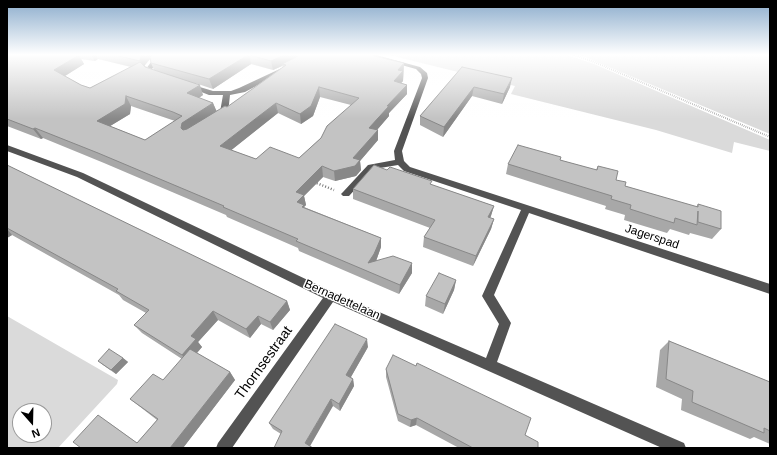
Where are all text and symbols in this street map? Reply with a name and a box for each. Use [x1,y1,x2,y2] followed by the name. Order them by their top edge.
[623,221,681,253] street label: Jagerspad
[302,277,382,323] street label: Bernadettelaan
[232,323,296,403] street label: Thornsestraat
[12,403,52,443] north arrow
[30,426,42,440] text: N

